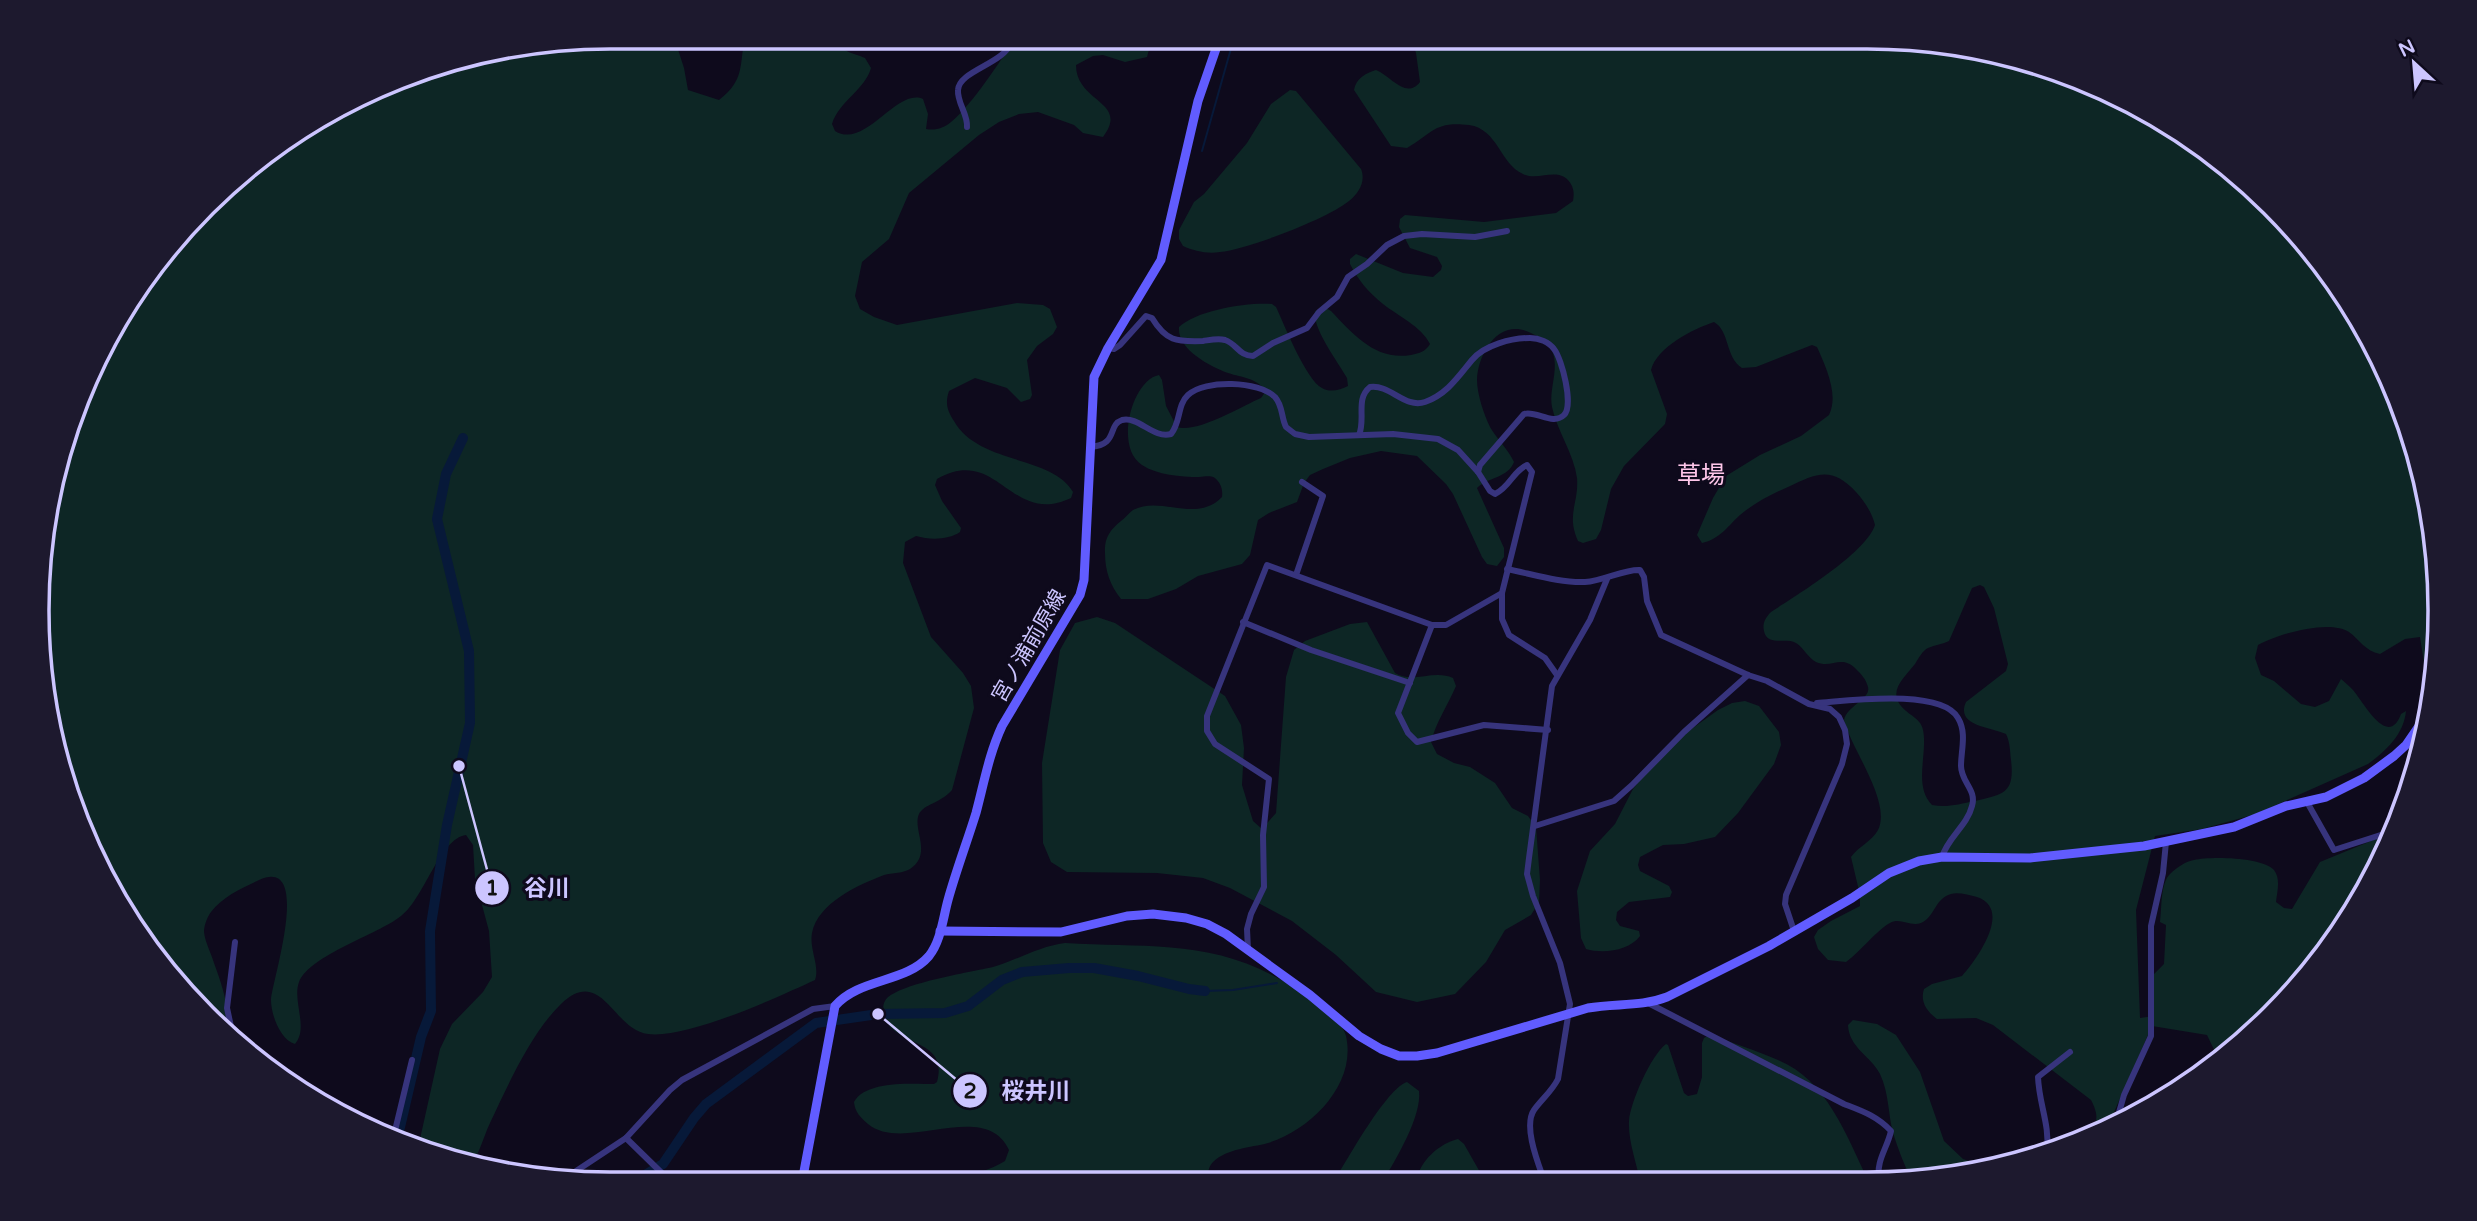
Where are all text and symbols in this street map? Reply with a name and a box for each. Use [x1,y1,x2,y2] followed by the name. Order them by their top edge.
[2379,28,2449,98] north arrow
[2395,35,2419,62] text: N
[1677,461,1725,490] district label: 草場
[987,585,1071,707] street label: 宮ノ浦前原線
[475,866,584,910] callout: 谷川
[524,875,570,903] text: 谷川
[485,876,499,901] text: 1
[952,1069,1084,1113] callout: 桜井川
[1002,1078,1071,1106] text: 桜井川
[963,1079,977,1104] text: 2

